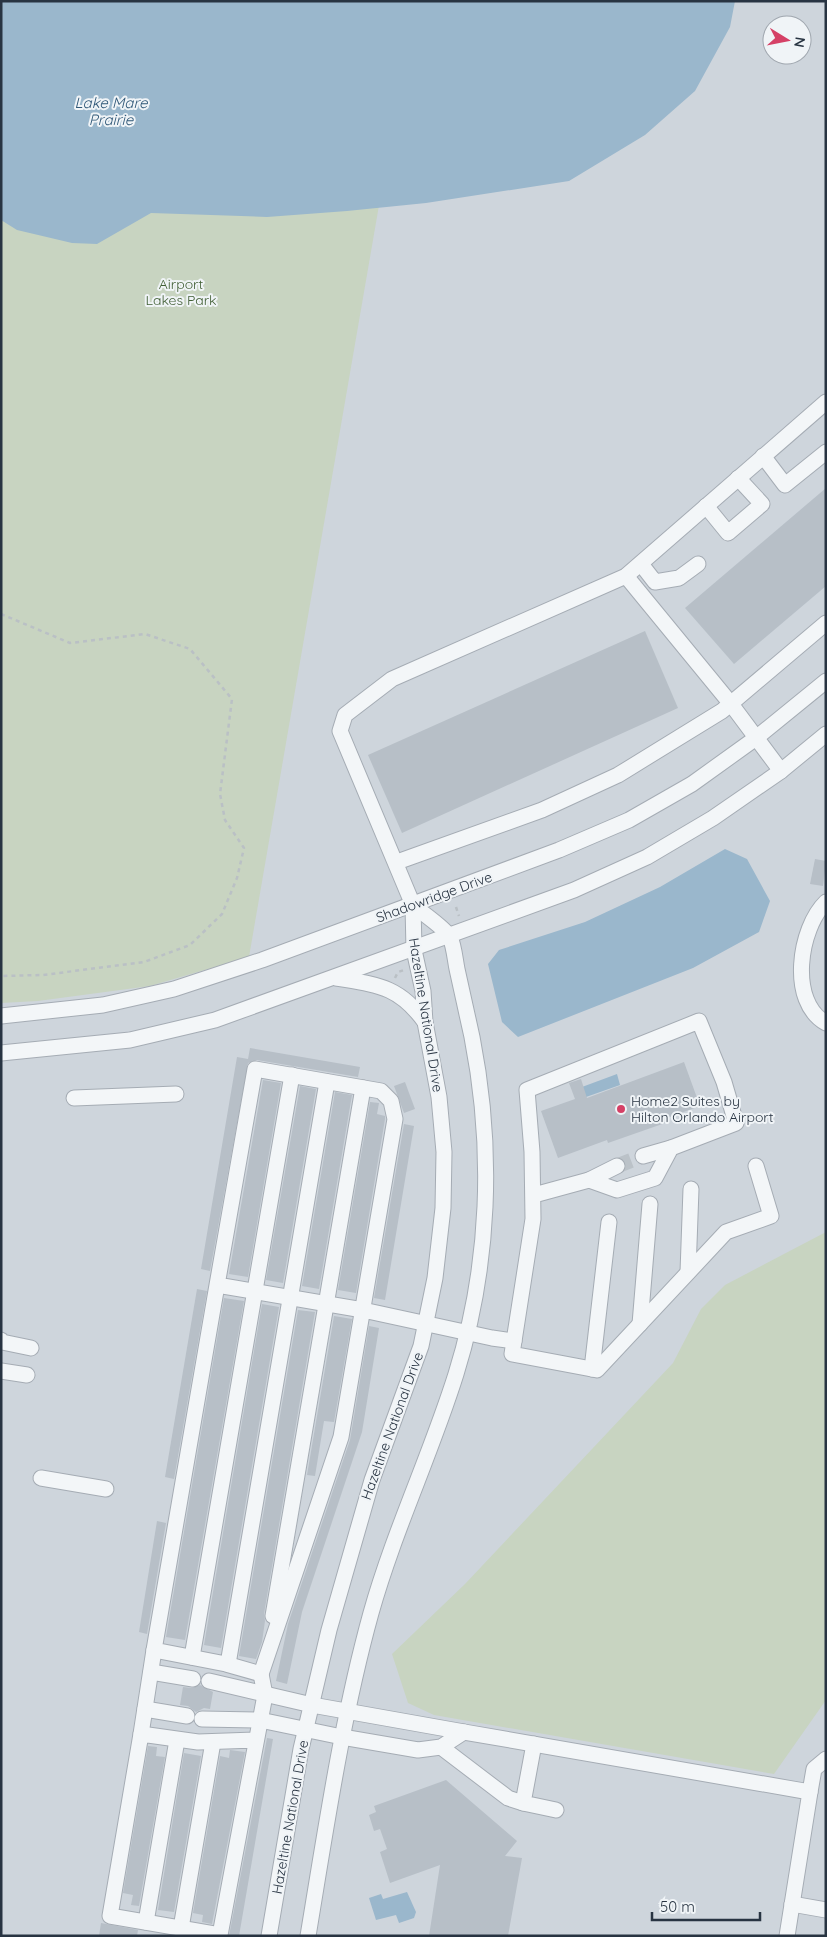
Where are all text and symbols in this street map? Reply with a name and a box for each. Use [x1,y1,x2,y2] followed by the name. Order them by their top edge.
[762,15,812,65] north arrow
[790,36,810,49] text: N
[75,93,148,129] water label: Lake Mare Prairie
[145,275,217,309] park label: Airport Lakes Park
[373,868,495,926] street label: Shadowridge Drive
[405,937,447,1094] street label: Hazeltine National Drive
[631,1092,774,1126] place label: Home2 Suites by Hilton Orlando Airport
[615,1103,627,1115] marker: Home2 Suites by Hilton Orlando Airport
[357,1350,427,1502] street label: Hazeltine National Drive
[268,1739,312,1895] street label: Hazeltine National Drive
[652,1890,760,1922] scale bar
[660,1897,695,1916] text: 50 m

